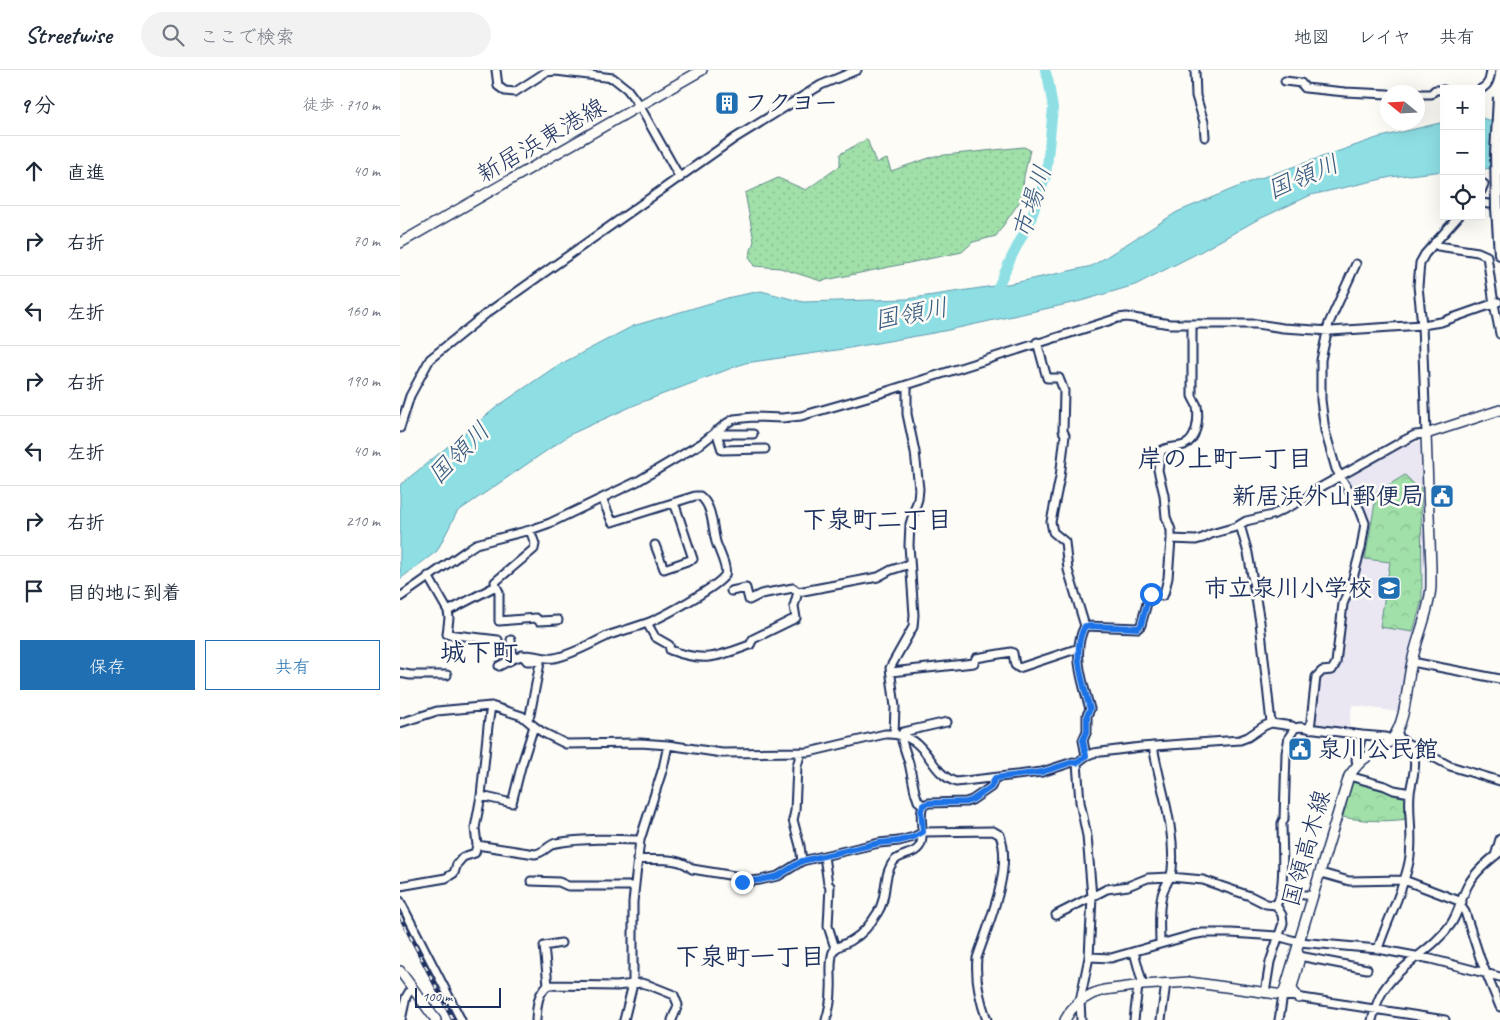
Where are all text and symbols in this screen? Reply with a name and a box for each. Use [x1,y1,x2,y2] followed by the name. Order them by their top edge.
[141,12,491,57] search box
[25,20,111,50] text: Streetwise
[159,21,187,49] icon: search
[199,25,294,49] text: ここで検索
[1294,26,1330,48] text: 地図
[1358,26,1411,48] text: レイヤ
[1439,26,1475,48] text: 共有
[1380,85,1425,130] north arrow
[1440,85,1485,220] map controls
[1440,85,1485,130] button: +
[744,88,838,118] place label: フクヨー
[714,90,740,116] building icon: フクヨー
[471,91,611,189] street label: 新居浜東港線
[20,92,55,118] text: 9 分
[303,95,380,115] text: 徒歩 · 710 m
[1440,130,1485,175] button: −
[1262,148,1344,206] water label: 国領川
[20,157,48,185] icon: ahead
[67,161,105,185] text: 直進
[353,161,380,181] text: 40 m
[1005,161,1059,243] water label: 市場川
[1440,175,1485,220] button: locate
[20,227,48,255] icon: right
[67,231,105,255] text: 右折
[353,231,380,251] text: 70 m
[871,291,951,337] water label: 国領川
[20,297,48,325] icon: left
[67,301,105,325] text: 左折
[346,301,380,321] text: 160 m
[20,367,48,395] icon: right
[67,371,105,395] text: 右折
[346,371,380,391] text: 190 m
[421,415,497,491] water label: 国領川
[20,437,48,465] icon: left
[67,441,105,465] text: 左折
[353,441,380,461] text: 40 m
[1137,443,1313,475] district label: 岸の上町一丁目
[1232,481,1424,511] place label: 新居浜外山郵便局
[1429,483,1455,509] public building icon: 新居浜外山郵便局
[802,504,952,536] district label: 下泉町二丁目
[20,507,48,535] icon: right
[67,511,105,535] text: 右折
[346,511,380,531] text: 210 m
[1204,573,1372,603] place label: 市立泉川小学校
[1376,575,1402,601] school or university icon: 市立泉川小学校
[20,577,48,605] icon: arrive
[67,581,181,605] text: 目的地に到着
[1140,583,1163,606] route start
[440,636,518,669] district label: 城下町
[20,640,195,690] button: 保存
[205,640,380,690] button: 共有
[1318,734,1438,764] place label: 泉川公民館
[1287,736,1313,762] public building icon: 泉川公民館
[1275,786,1337,910] street label: 国領高木線
[731,871,754,894] route end
[675,941,825,973] district label: 下泉町一丁目
[415,985,501,1008] scale bar
[422,988,452,1005] text: 100 m

